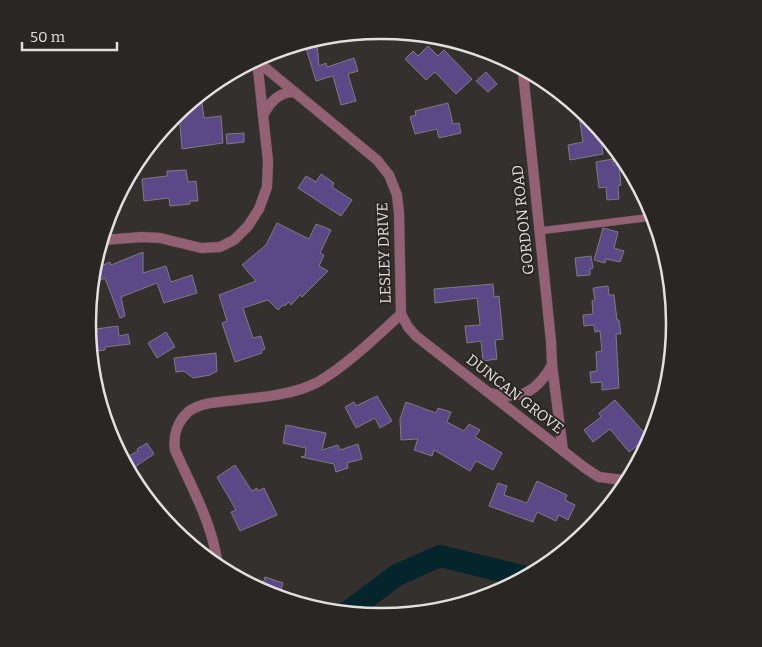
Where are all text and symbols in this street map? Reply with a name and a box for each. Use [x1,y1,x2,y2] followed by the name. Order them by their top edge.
[22,20,118,52] scale bar
[30,28,66,46] text: 50 m
[508,164,538,276] street label: GORDON ROAD
[373,202,395,304] street label: LESLEY DRIVE
[463,350,567,438] street label: DUNCAN GROVE

